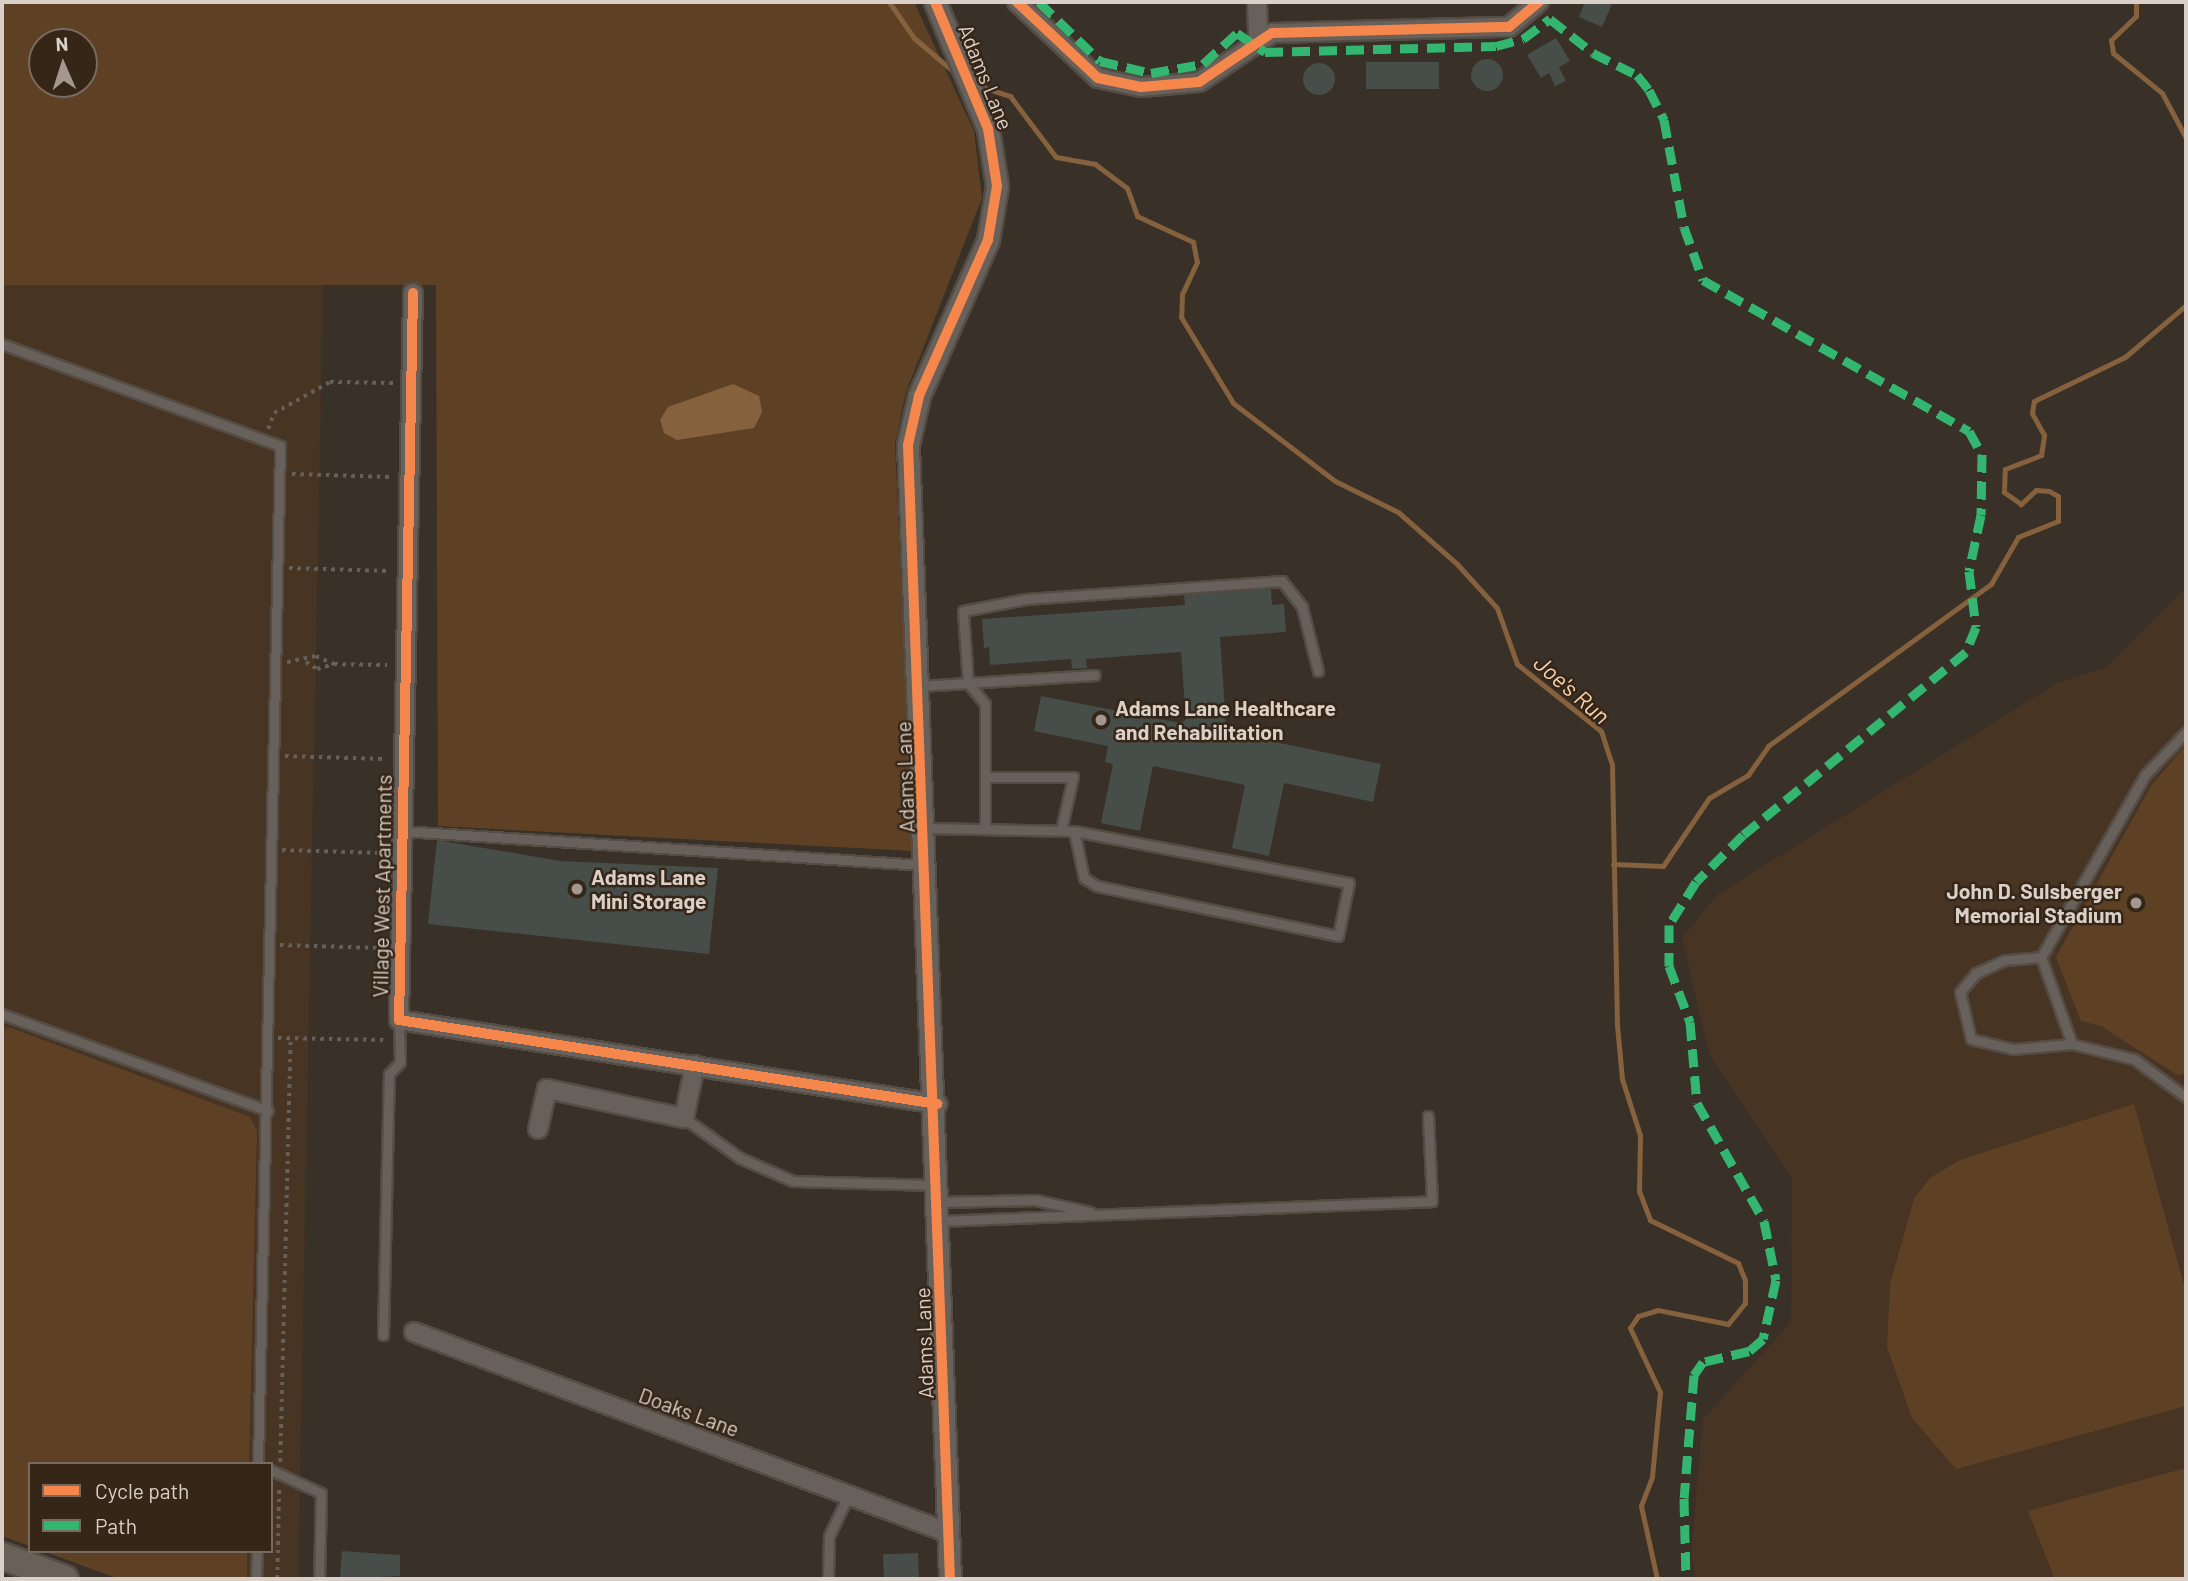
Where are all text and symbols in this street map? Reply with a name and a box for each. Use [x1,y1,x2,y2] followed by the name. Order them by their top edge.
[953,21,1019,133] street label: Adams Lane
[28,28,98,98] north arrow
[55,32,69,55] text: N
[1528,649,1616,729] water label: Joe's Run
[1115,695,1336,745] place label: Adams Lane Healthcare and Rehabilitation
[1093,712,1109,728] marker: Adams Lane Healthcare and Rehabilitation
[890,721,920,833] street label: Adams Lane
[367,774,397,998] street label: Village West Apartments
[591,864,707,914] place label: Adams Lane Mini Storage
[1947,878,2122,928] place label: John D. Sulsberger Memorial Stadium
[569,881,585,897] marker: Adams Lane Mini Storage
[2128,895,2144,911] marker: John D. Sulsberger Memorial Stadium
[909,1287,939,1399] street label: Adams Lane
[635,1382,743,1442] street label: Doaks Lane
[28,1462,273,1553] legend
[95,1478,189,1503] text: Cycle path
[95,1513,137,1538] text: Path

